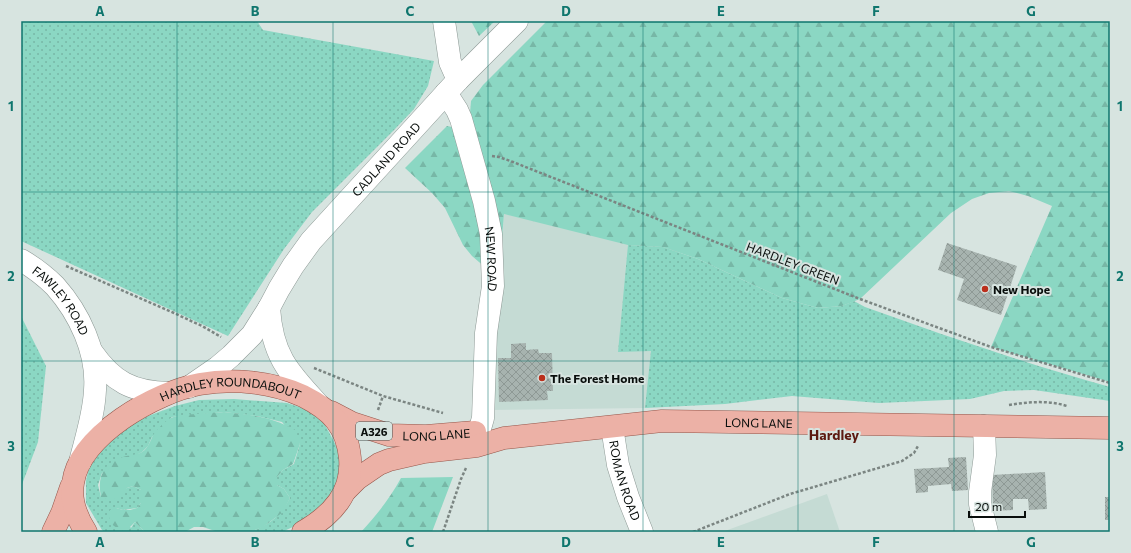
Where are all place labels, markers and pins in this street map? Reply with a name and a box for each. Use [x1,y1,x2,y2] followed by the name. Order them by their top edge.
[993,282,1050,296] place label: New Hope
[980,284,990,294] marker: New Hope
[550,371,644,385] place label: The Forest Home
[537,373,547,383] marker: The Forest Home

